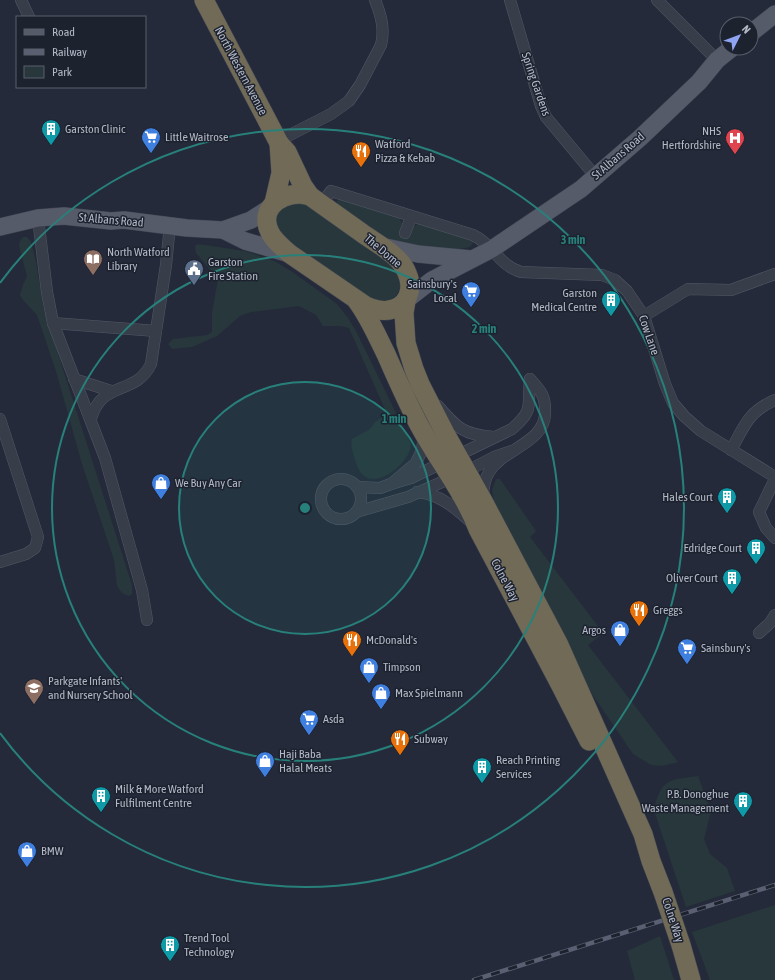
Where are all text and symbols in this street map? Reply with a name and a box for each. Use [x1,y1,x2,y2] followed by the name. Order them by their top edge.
[16,16,146,88] legend
[719,16,759,56] north arrow
[740,23,753,36] text: N
[212,24,270,118] street label: North Western Avenue
[52,25,75,39] text: Road
[52,45,87,59] text: Railway
[519,50,553,118] street label: Spring Gardens
[52,65,73,79] text: Park
[40,118,62,146] building icon: Garston Clinic
[65,122,126,136] place label: Garston Clinic
[662,124,721,152] place label: NHS Hertfordshire
[140,126,162,154] supermarket icon: Little Waitrose
[724,127,746,155] hospital icon: NHS Hertfordshire
[589,129,647,183] street label: St Albans Road
[165,130,228,144] place label: Little Waitrose
[375,137,436,165] place label: Watford Pizza & Kebab
[350,140,372,168] restaurant icon: Watford Pizza & Kebab
[78,210,144,230] street label: St Albans Road
[361,231,405,271] street label: The Dome
[561,233,585,247] text: 3 min
[107,245,170,273] place label: North Watford Library
[82,248,104,276] library icon: North Watford Library
[208,255,258,283] place label: Garston Fire Station
[183,258,205,286] public building icon: Garston Fire Station
[407,277,458,305] place label: Sainsbury's Local
[460,280,482,308] supermarket icon: Sainsbury's Local
[531,286,597,314] place label: Garston Medical Centre
[600,289,622,317] building icon: Garston Medical Centre
[636,313,662,357] street label: Cow Lane
[472,322,496,336] text: 2 min
[382,412,406,426] text: 1 min
[150,472,172,500] shop icon: We Buy Any Car
[175,476,242,490] place label: We Buy Any Car
[716,486,738,514] building icon: Hales Court
[662,490,714,504] place label: Hales Court
[298,501,312,515] centre of rings
[745,537,767,565] building icon: Edridge Court
[683,541,743,555] place label: Edridge Court
[488,556,522,604] street label: Colne Way
[721,567,743,595] building icon: Oliver Court
[666,571,719,585] place label: Oliver Court
[628,599,650,627] restaurant icon: Greggs
[653,603,683,617] place label: Greggs
[609,619,631,647] shop icon: Argos
[582,623,606,637] place label: Argos
[341,629,363,657] restaurant icon: McDonald's
[366,633,417,647] place label: McDonald's
[676,637,698,665] supermarket icon: Sainsbury's
[701,641,751,655] place label: Sainsbury's
[358,656,380,684] shop icon: Timpson
[383,660,421,674] place label: Timpson
[48,674,134,702] place label: Parkgate Infants' and Nursery School
[23,677,45,705] school or university icon: Parkgate Infants' and Nursery School
[370,682,392,710] shop icon: Max Spielmann
[395,686,463,700] place label: Max Spielmann
[298,708,320,736] supermarket icon: Asda
[323,712,344,726] place label: Asda
[389,728,411,756] restaurant icon: Subway
[414,732,448,746] place label: Subway
[279,747,332,775] place label: Haji Baba Halal Meats
[254,750,276,778] shop icon: Haji Baba Halal Meats
[496,753,561,781] place label: Reach Printing Services
[471,756,493,784] building icon: Reach Printing Services
[115,782,204,810] place label: Milk & More Watford Fulfilment Centre
[90,785,112,813] building icon: Milk & More Watford Fulfilment Centre
[642,787,730,815] place label: P.B. Donoghue Waste Management
[732,790,754,818] building icon: P.B. Donoghue Waste Management
[16,840,38,868] shop icon: BMW
[41,844,64,858] place label: BMW
[659,896,687,944] street label: Colne Way
[184,931,235,959] place label: Trend Tool Technology
[159,934,181,962] building icon: Trend Tool Technology

